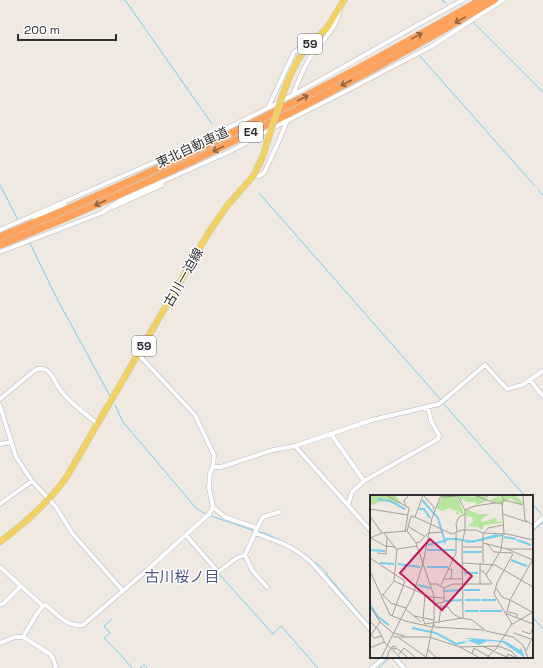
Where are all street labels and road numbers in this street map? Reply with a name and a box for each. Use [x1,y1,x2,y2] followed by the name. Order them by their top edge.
[298,34,322,54] road number: 59
[239,122,263,142] road number: E4
[153,123,231,172] street label: 東北自動車道
[160,245,207,310] street label: 古川一迫線
[132,336,156,356] road number: 59

